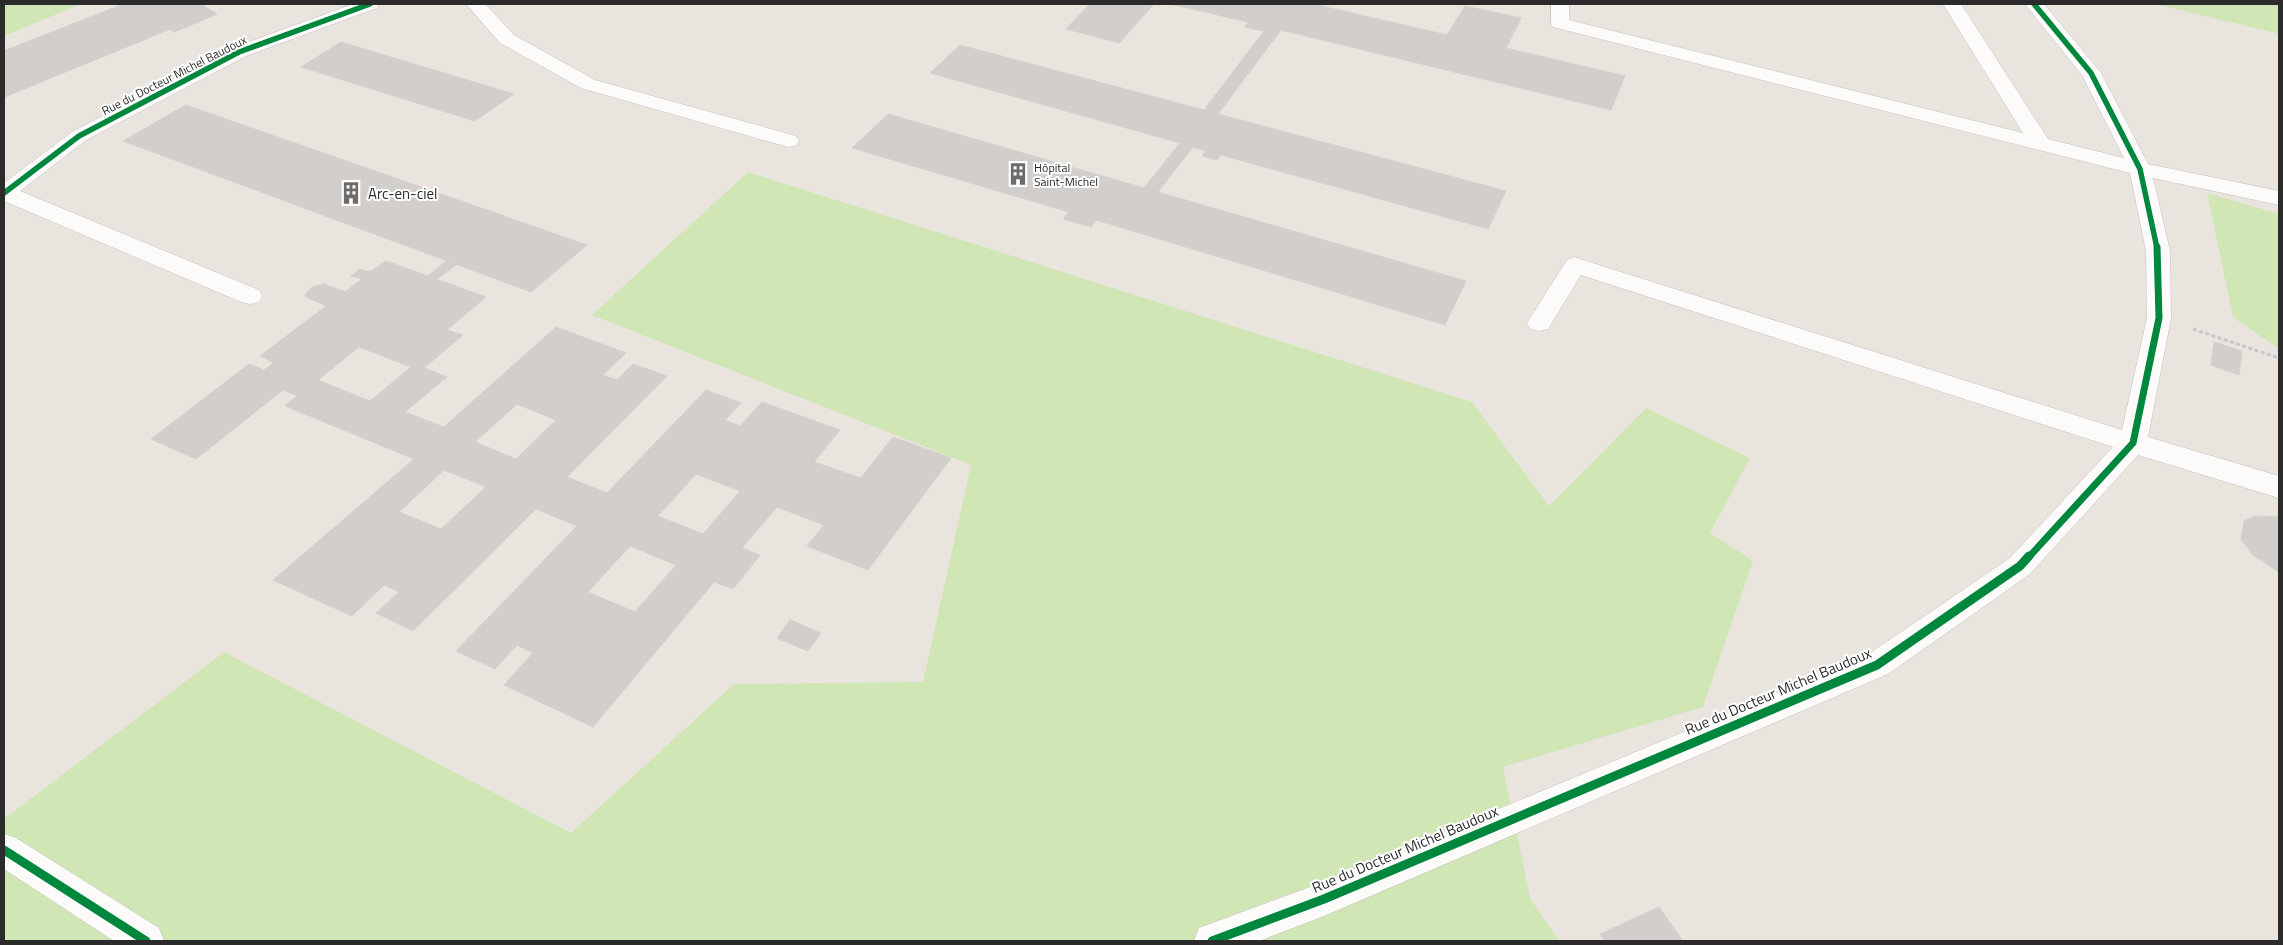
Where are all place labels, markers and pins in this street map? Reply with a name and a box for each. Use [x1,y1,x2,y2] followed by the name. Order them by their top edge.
[1034,158,1098,191] place label: Hôpital Saint-Michel
[1005,161,1031,187] building icon: Hôpital Saint-Michel
[338,180,364,206] building icon: Arc-en-ciel
[368,182,438,205] place label: Arc-en-ciel

